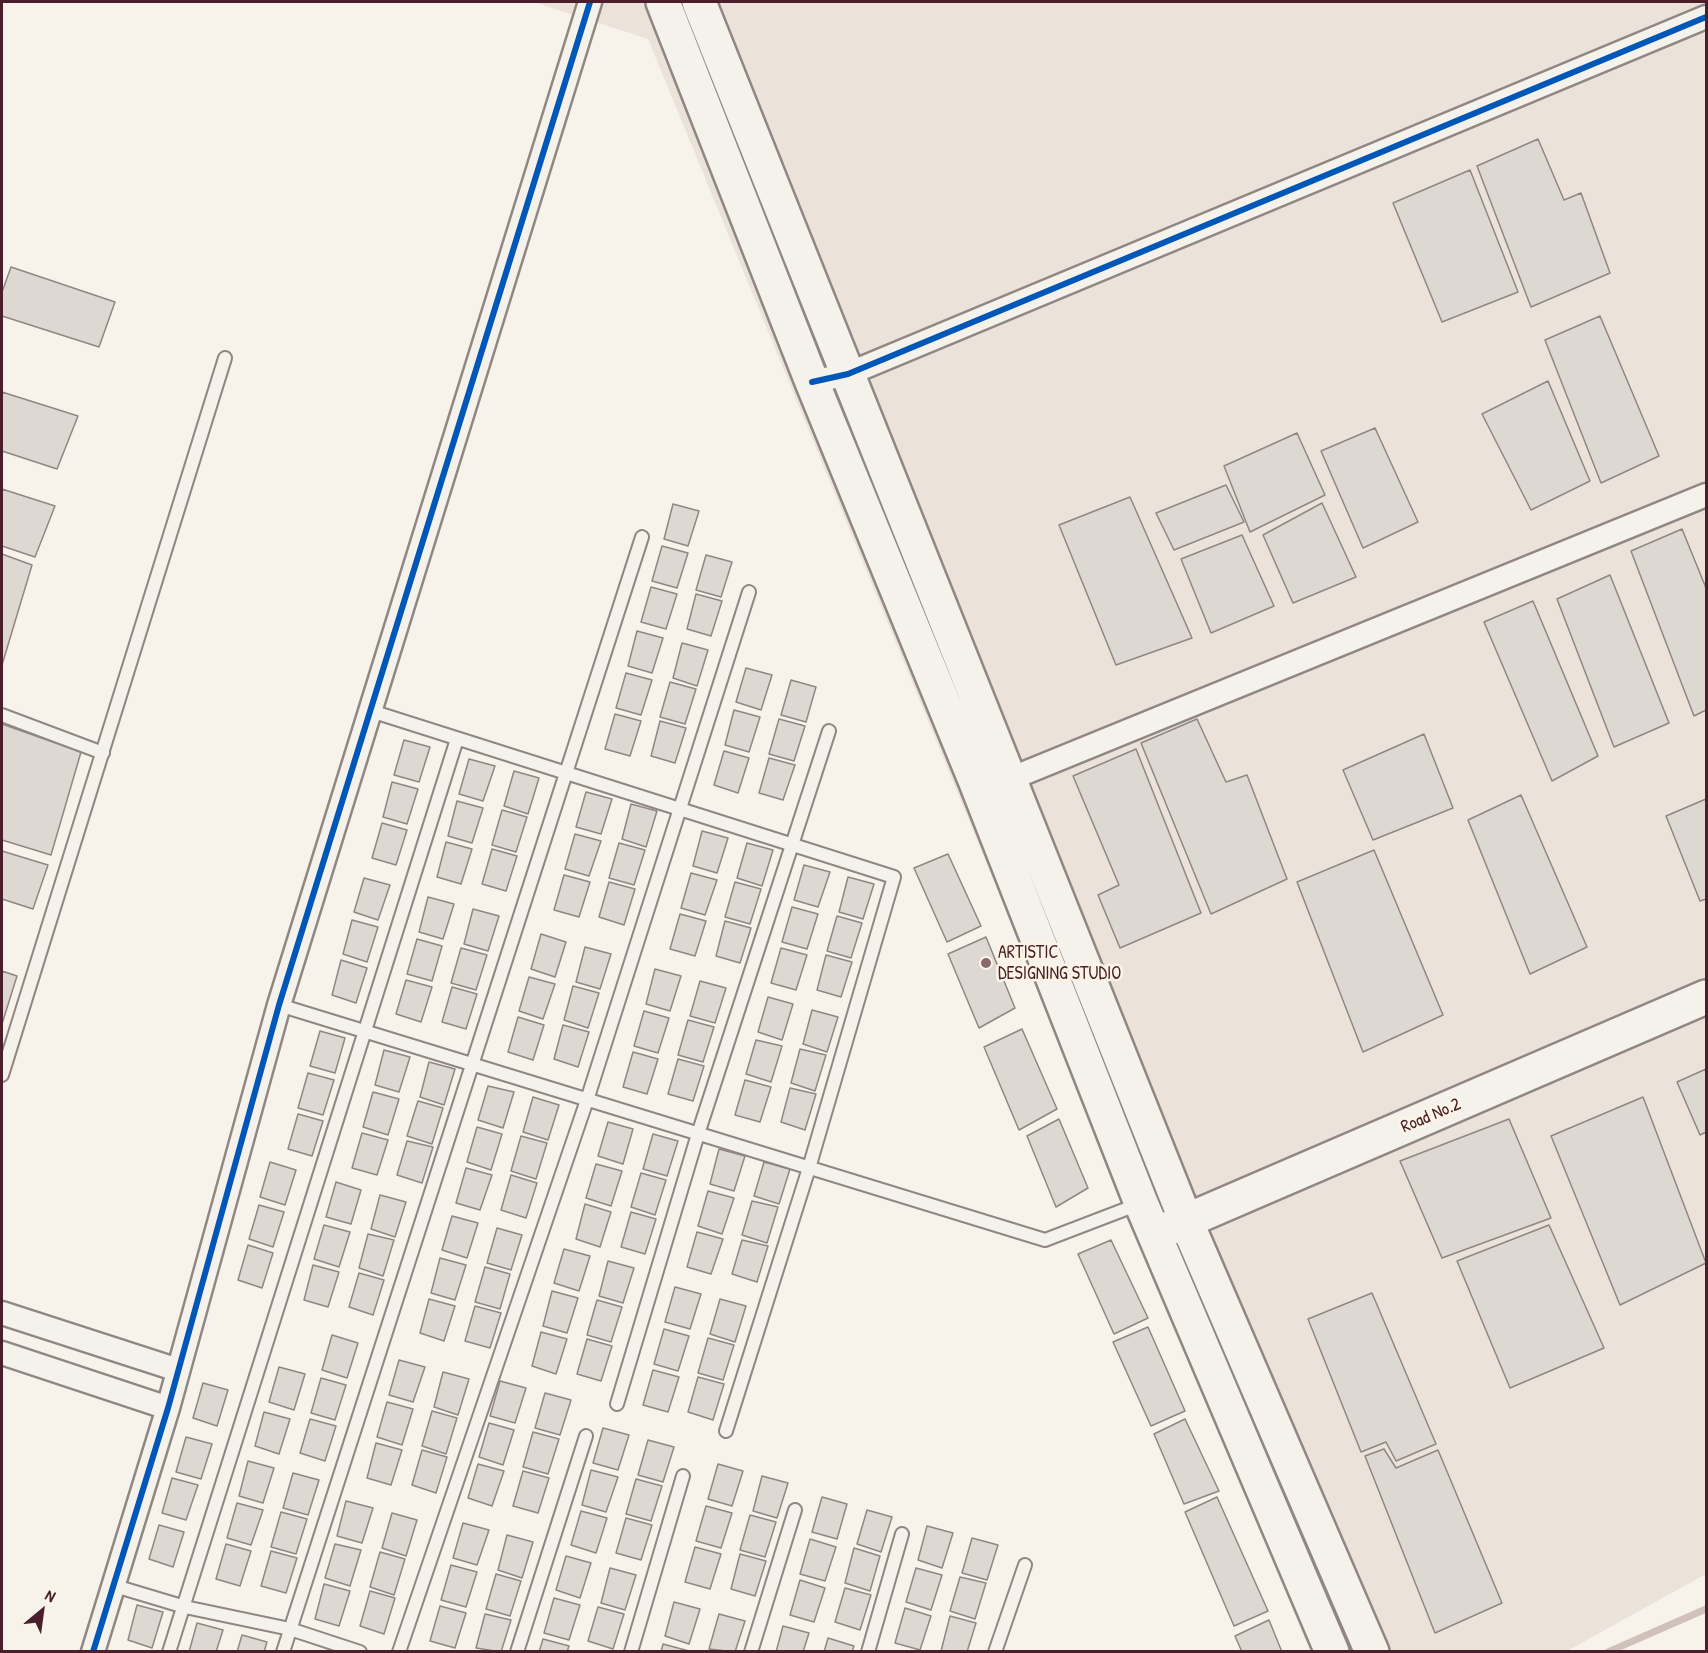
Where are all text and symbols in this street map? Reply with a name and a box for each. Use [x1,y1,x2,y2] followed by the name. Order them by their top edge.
[998,942,1121,984] place label: ARTISTIC DESIGNING STUDIO
[979,956,993,970] marker: ARTISTIC DESIGNING STUDIO
[1398,1094,1464,1138] street label: Road No.2
[12,1581,72,1641] north arrow
[42,1584,60,1607] text: N

